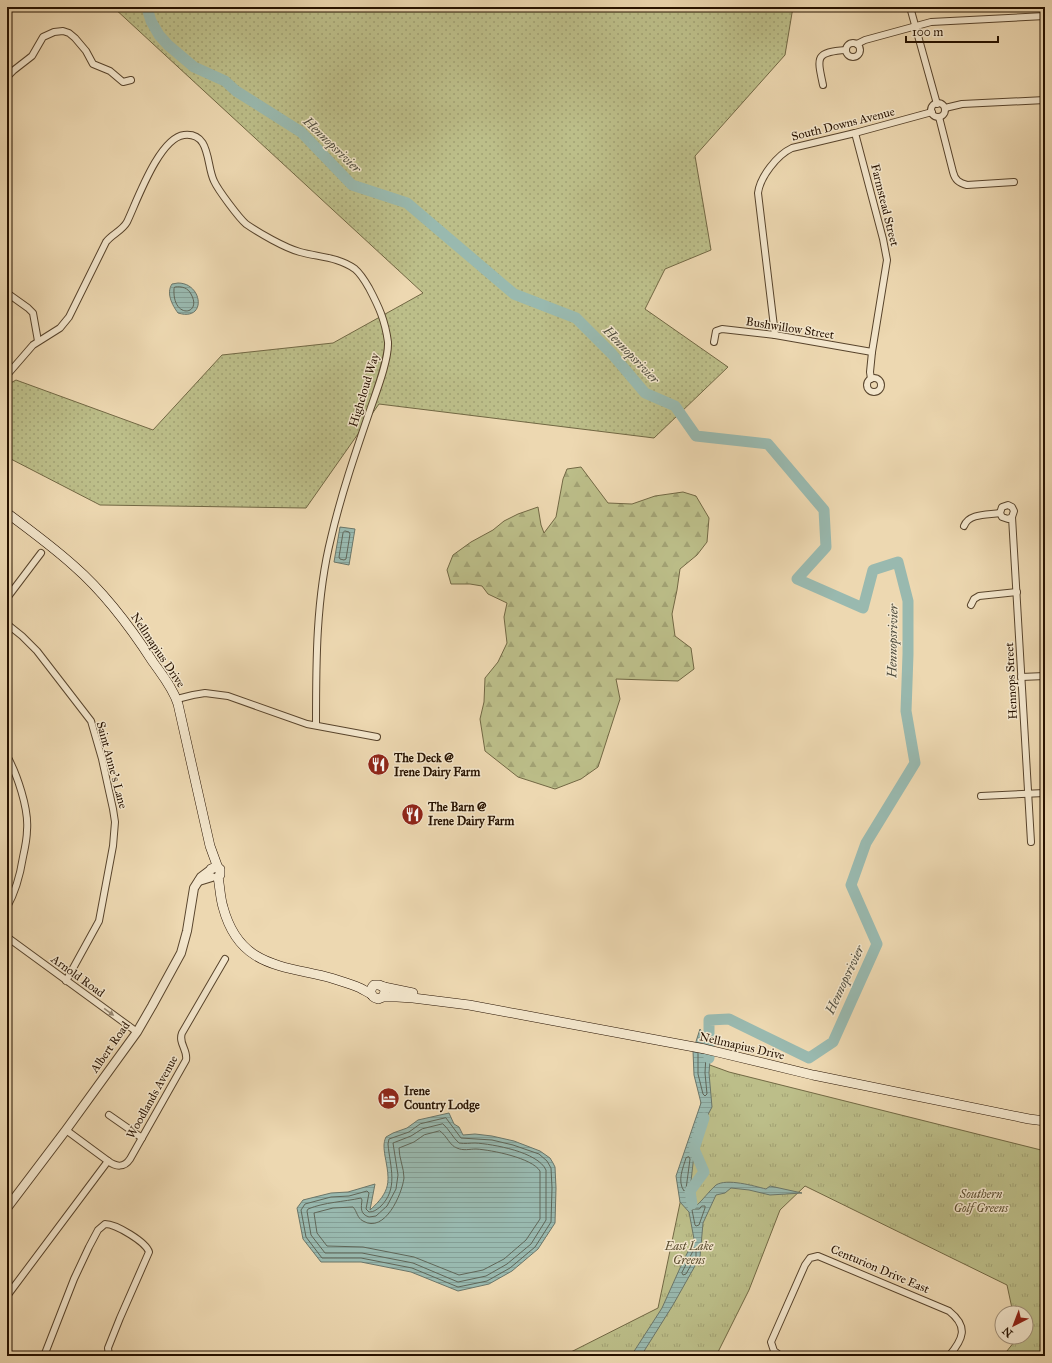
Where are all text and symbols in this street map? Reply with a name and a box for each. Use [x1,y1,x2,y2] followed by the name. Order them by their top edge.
[906,18,998,44] scale bar
[912,25,943,39] text: 100 m
[790,104,896,144] street label: South Downs Avenue
[299,113,365,177] water label: Hennopsrivier
[868,162,902,248] street label: Farmstead Street
[745,314,836,342] street label: Bushwillow Street
[599,322,663,388] water label: Hennopsrivier
[346,351,383,429] street label: Highcloud Way
[884,603,902,679] water label: Hennopsrivier
[128,610,188,690] street label: Nellmapius Drive
[1002,641,1020,720] street label: Hennops Street
[94,720,130,810] street label: Saint Anne's Lane
[393,751,481,780] place label: The Deck @ Irene Dairy Farm
[365,752,391,778] restaurant icon: The Deck @ Irene Dairy Farm
[427,800,515,829] place label: The Barn @ Irene Dairy Farm
[399,801,425,827] restaurant icon: The Barn @ Irene Dairy Farm
[822,943,868,1018] water label: Hennopsrivier
[48,951,107,1000] street label: Arnold Road
[104,1008,114,1016] one-way arrow
[87,1019,133,1076] street label: Albert Road
[698,1029,786,1063] street label: Nellmapius Drive
[123,1053,181,1141] street label: Woodlands Avenue
[404,1084,480,1113] place label: Irene Country Lodge
[375,1085,401,1111] hotel icon: Irene Country Lodge
[954,1187,1009,1215] park label: Southern Golf Greens
[664,1239,714,1267] park label: East Lake Greens
[829,1242,932,1296] street label: Centurion Drive East
[994,1305,1034,1345] north arrow
[999,1324,1015,1340] text: N

